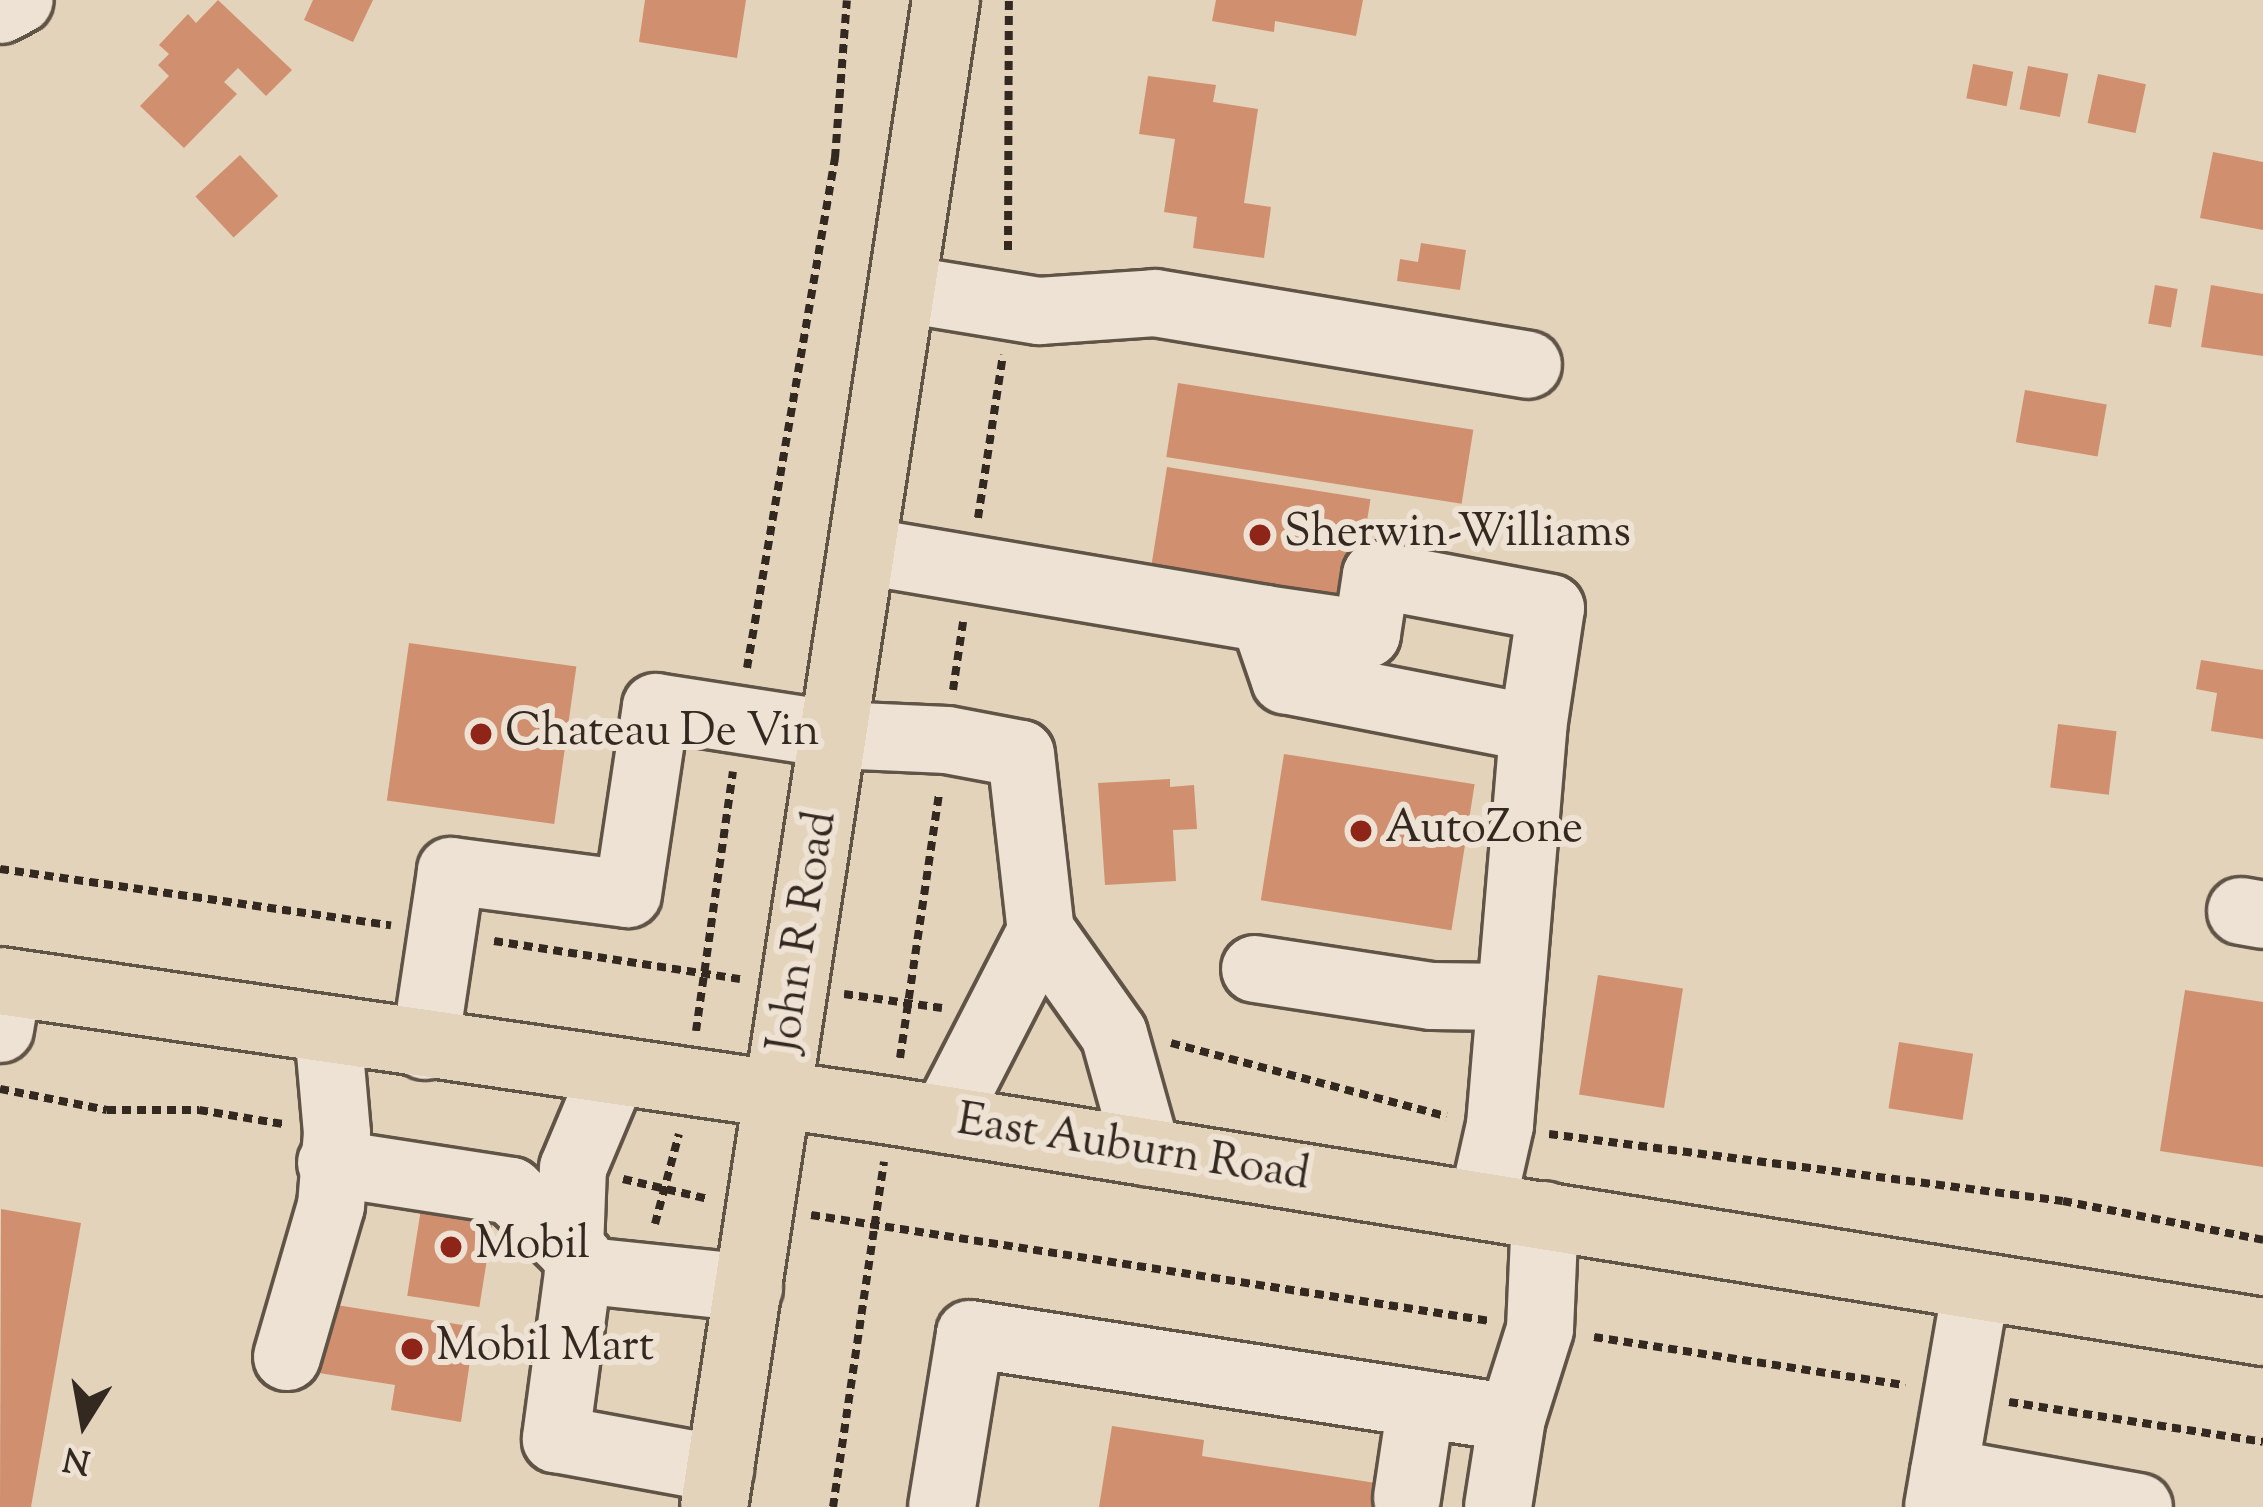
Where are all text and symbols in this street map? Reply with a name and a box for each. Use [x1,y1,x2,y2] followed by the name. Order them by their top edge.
[1284,508,1631,562] place label: Sherwin-Williams
[1247,522,1273,548] marker: Sherwin-Williams
[505,707,819,761] place label: Chateau De Vin
[468,721,494,747] marker: Chateau De Vin
[1385,804,1583,858] place label: AutoZone
[759,808,851,1056] street label: John R Road
[1348,818,1374,844] marker: AutoZone
[953,1096,1313,1204] street label: East Auburn Road
[475,1220,590,1274] place label: Mobil
[438,1234,464,1260] marker: Mobil
[436,1322,654,1376] place label: Mobil Mart
[399,1336,425,1362] marker: Mobil Mart
[24,1363,144,1483] north arrow
[60,1432,95,1484] text: N

